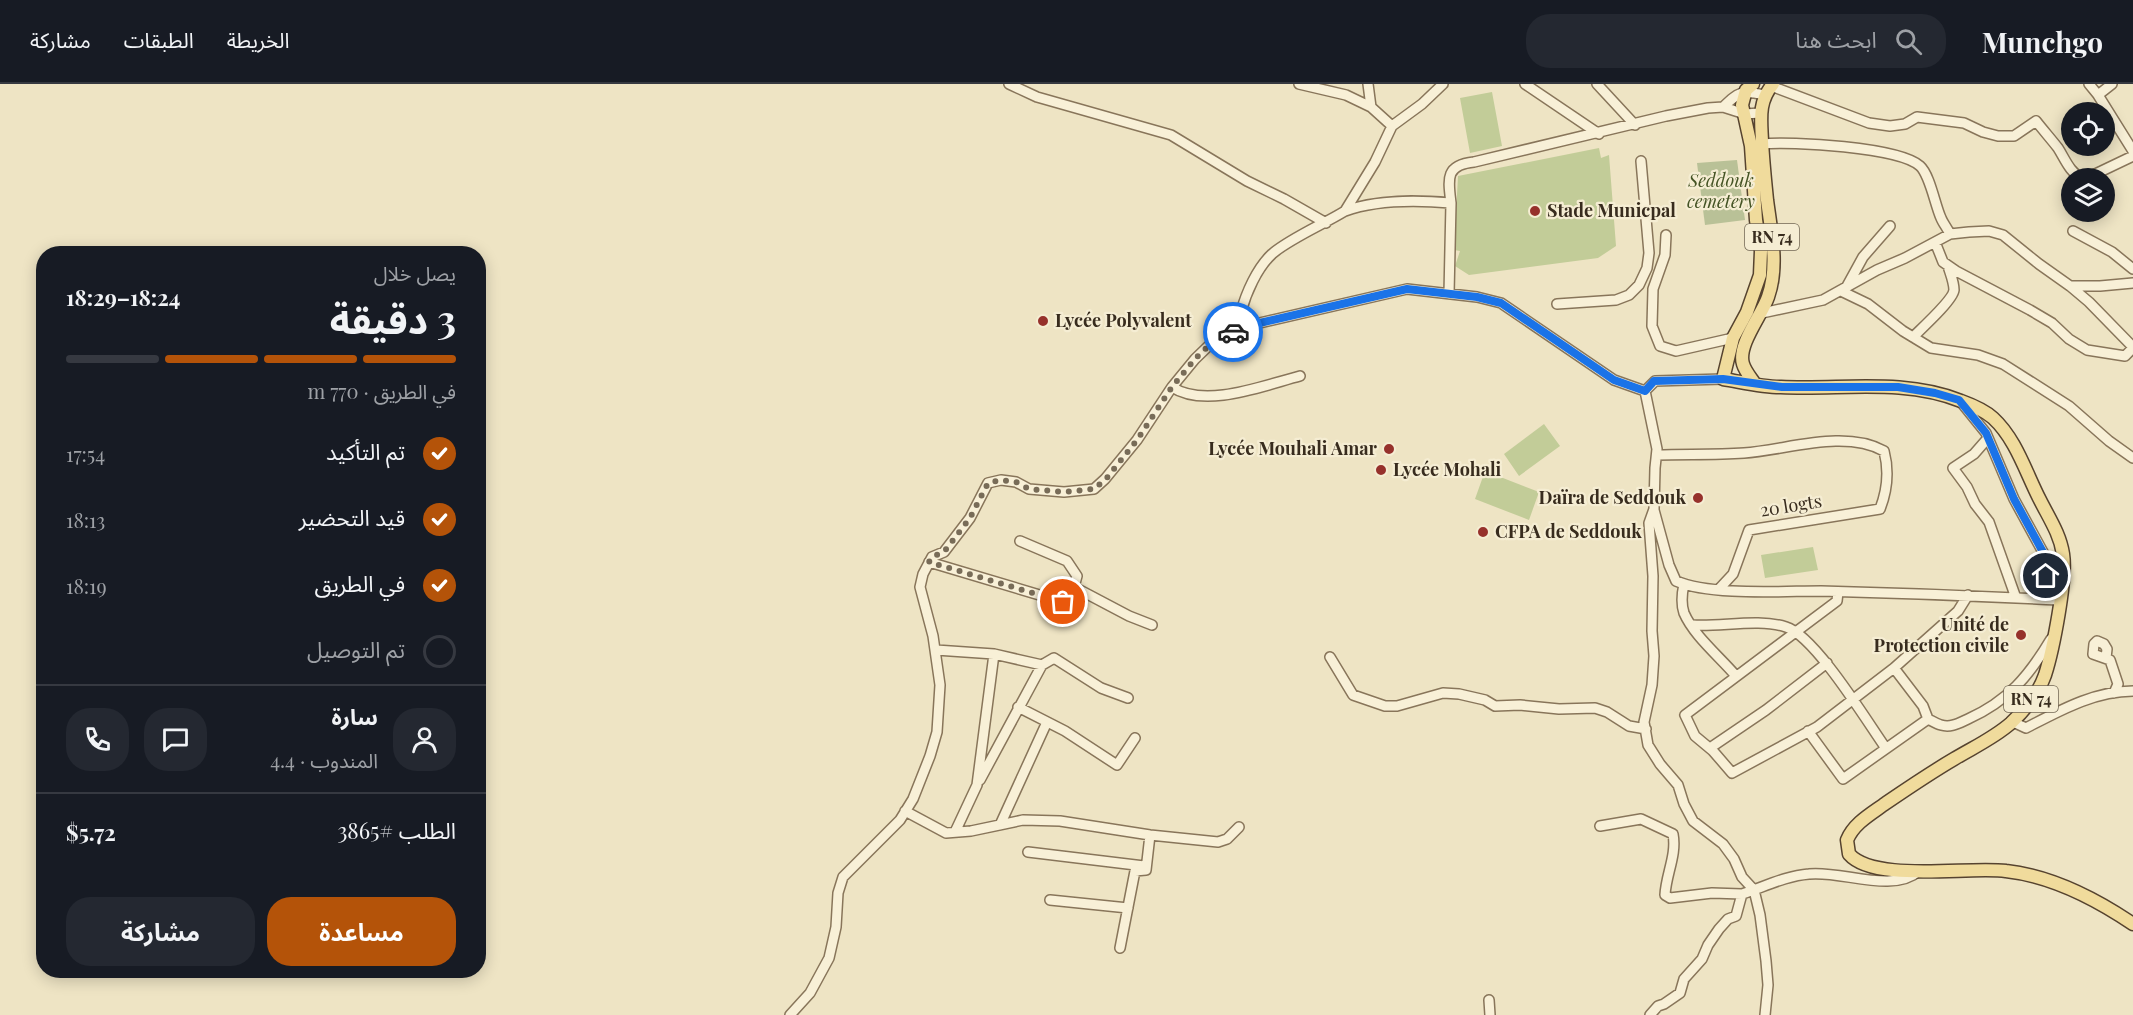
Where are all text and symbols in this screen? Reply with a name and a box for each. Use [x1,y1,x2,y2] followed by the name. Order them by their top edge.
[1526,14,1946,68] search box
[1982,23,2103,60] text: Munchgo
[1795,24,1877,54] text: ابحث هنا
[30,25,91,53] text: مشاركة
[124,25,194,53] text: الطبقات
[227,25,290,53] text: الخريطة
[1892,25,1925,58] icon: search
[2061,102,2115,222] map controls
[2061,102,2115,156] button: locate
[1687,168,1755,213] park label: Seddouk cemetery
[2061,168,2115,222] button: layers
[1547,198,1676,222] place label: Stade Municpal
[1528,204,1542,218] marker: Stade Municpal
[1745,224,1799,250] road number: RN 74
[374,259,456,286] text: يصل خلال
[66,282,180,312] text: 18:24–18:29
[330,292,456,344] text: 3 دقيقة
[1203,302,1263,362] courier
[1055,308,1192,332] place label: Lycée Polyvalent
[1036,314,1050,328] marker: Lycée Polyvalent
[1217,316,1250,349] icon: car
[308,377,456,404] text: في الطريق · 770 m
[326,436,405,466] text: تم التأكيد
[1208,436,1378,460] place label: Lycée Mouhali Amar
[423,437,456,470] icon: check
[66,440,105,467] text: 17:54
[1382,442,1396,456] marker: Lycée Mouhali Amar
[1393,457,1502,481] place label: Lycée Mohali
[1374,463,1388,477] marker: Lycée Mohali
[1539,485,1686,509] place label: Daïra de Seddouk
[1758,488,1823,522] street label: 20 logts
[1691,491,1705,505] marker: Daïra de Seddouk
[299,502,405,532] text: قيد التحضير
[423,503,456,536] icon: check
[66,506,105,533] text: 18:13
[1495,519,1642,543] place label: CFPA de Seddouk
[1476,525,1490,539] marker: CFPA de Seddouk
[2020,550,2071,601] pin
[2029,559,2062,592] icon: home
[315,568,405,598] text: في الطريق
[423,569,456,602] icon: check
[66,572,107,599] text: 18:19
[1037,576,1088,627] pin
[1046,585,1079,618] icon: bag
[1874,612,2009,657] place label: Unité de Protection civile
[2014,628,2028,642] marker: Unité de Protection civile
[307,634,405,664] text: تم التوصيل
[2004,686,2058,712] road number: RN 74
[332,701,378,731] text: سارة
[66,708,129,771] button: phone
[144,708,207,771] button: chat
[393,708,456,771] button: person
[270,746,378,773] text: المندوب · 4.4
[337,815,456,845] text: الطلب #3865
[66,817,116,847] text: $5.72
[66,897,255,966] button: مشاركة
[267,897,456,966] button: مساعدة

